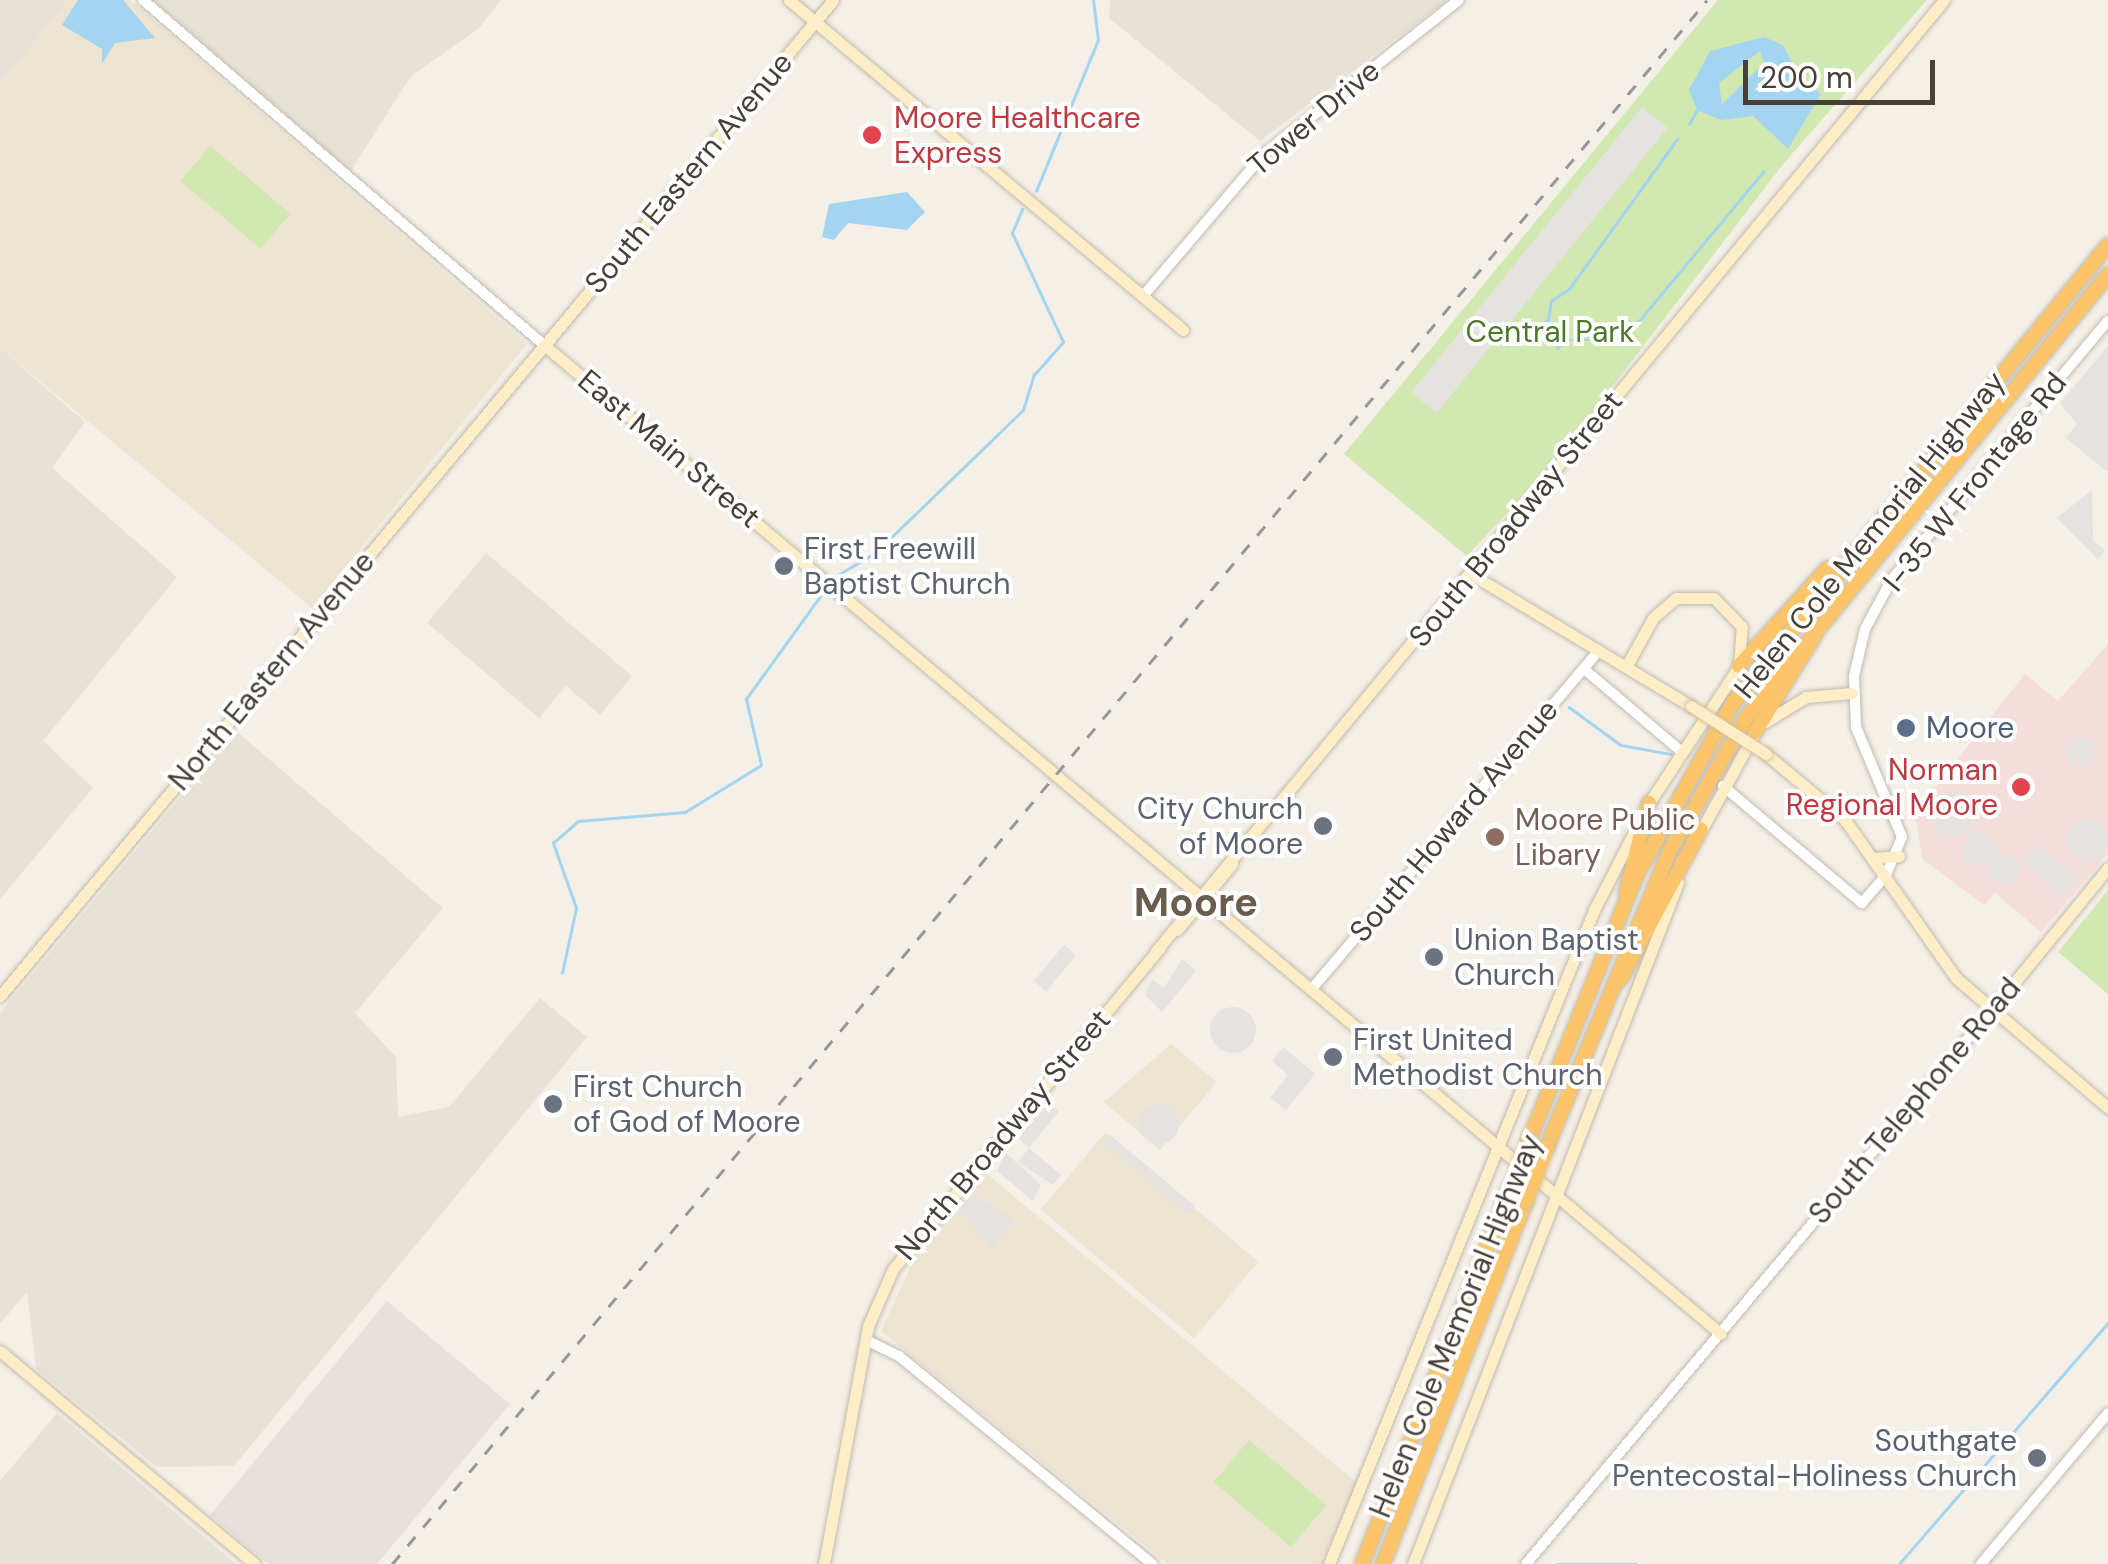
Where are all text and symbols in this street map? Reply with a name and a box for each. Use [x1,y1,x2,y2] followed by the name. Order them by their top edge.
[1748,40,1940,102] scale bar
[578,45,800,301] street label: South Eastern Avenue
[1241,53,1387,183] street label: Tower Drive
[1760,58,1853,97] text: 200 m
[894,100,1141,170] place label: Moore Healthcare Express
[859,122,885,148] marker: Moore Healthcare Express
[1466,314,1634,350] park label: Central Park
[571,362,767,536] street label: East Main Street
[1727,364,2013,706] street label: Helen Cole Memorial Highway
[1876,365,2074,599] street label: I-35 W Frontage Rd
[1402,384,1630,654] street label: South Broadway Street
[804,531,1011,602] place label: First Freewill Baptist Church
[162,544,382,798] street label: North Eastern Avenue
[773,555,795,577] marker: First Freewill Baptist Church
[1342,693,1566,949] street label: South Howard Avenue
[1926,710,2014,746] place label: Moore
[1895,717,1917,739] marker: Moore
[1786,752,1998,822] place label: Norman Regional Moore
[2008,774,2034,800] marker: Norman Regional Moore
[1137,791,1303,862] place label: City Church of Moore
[1515,802,1696,872] place label: Moore Public Libary
[1312,815,1334,837] marker: City Church of Moore
[1484,826,1506,848] marker: Moore Public Libary
[1134,878,1258,926] district label: Moore
[1454,922,1639,992] place label: Union Baptist Church
[1423,946,1445,968] marker: Union Baptist Church
[1802,971,2028,1231] street label: South Telephone Road
[888,1002,1118,1268] street label: North Broadway Street
[1353,1022,1603,1092] place label: First United Methodist Church
[1322,1046,1344,1068] marker: First United Methodist Church
[573,1069,801,1140] place label: First Church of God of Moore
[542,1093,564,1115] marker: First Church of God of Moore
[1363,1129,1549,1523] street label: Helen Cole Memorial Highway
[1612,1423,2017,1494] place label: Southgate Pentecostal-Holiness Church
[2026,1447,2048,1469] marker: Southgate Pentecostal-Holiness Church

